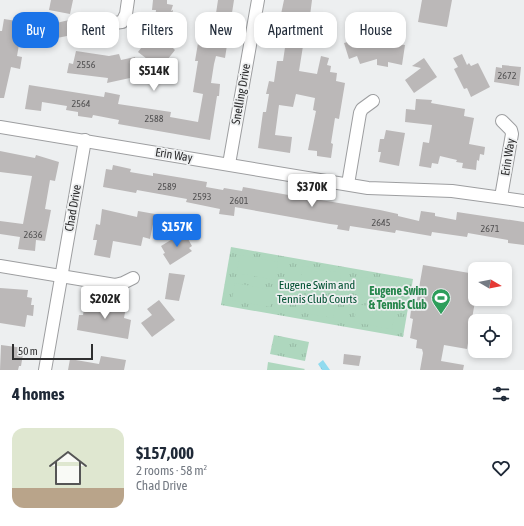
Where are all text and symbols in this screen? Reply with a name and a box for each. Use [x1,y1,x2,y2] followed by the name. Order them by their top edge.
[12,12,59,48] chip: Buy
[67,12,119,48] chip: Rent
[127,12,187,48] chip: Filters
[195,12,246,48] chip: New
[254,12,337,48] chip: Apartment
[345,12,406,48] chip: House
[126,58,182,92] pin: $514K
[77,59,96,70] house number: 2556
[139,63,169,78] text: $514K
[229,63,253,125] street label: Snelling Drive
[498,70,517,81] house number: 2672
[72,98,91,109] house number: 2564
[145,113,164,124] house number: 2588
[498,137,518,177] street label: Erin Way
[154,145,194,165] street label: Erin Way
[284,174,340,208] pin: $370K
[297,179,327,194] text: $370K
[158,181,177,192] house number: 2589
[62,183,84,233] street label: Chad Drive
[193,191,212,202] house number: 2593
[230,195,249,206] house number: 2601
[149,214,205,248] pin: $157K
[372,217,391,228] house number: 2645
[162,219,192,234] text: $157K
[481,223,500,234] house number: 2671
[24,229,43,240] house number: 2636
[468,262,512,306] north arrow
[468,262,512,358] map controls
[277,278,357,306] park label: Eugene Swim and Tennis Club Courts
[369,284,427,312] place label: Eugene Swim & Tennis Club
[77,286,133,320] pin: $202K
[430,287,452,315] sports icon: Eugene Swim & Tennis Club
[90,291,120,306] text: $202K
[468,314,512,358] button: locate
[12,342,93,361] scale bar
[18,345,38,357] text: 50 m
[490,383,512,405] icon: filters
[12,384,65,404] text: 4 homes
[136,443,194,463] text: $157,000
[44,444,92,492] icon: home
[490,457,512,479] icon: heart
[136,463,207,478] text: 2 rooms · 58 m²
[136,478,187,493] text: Chad Drive

